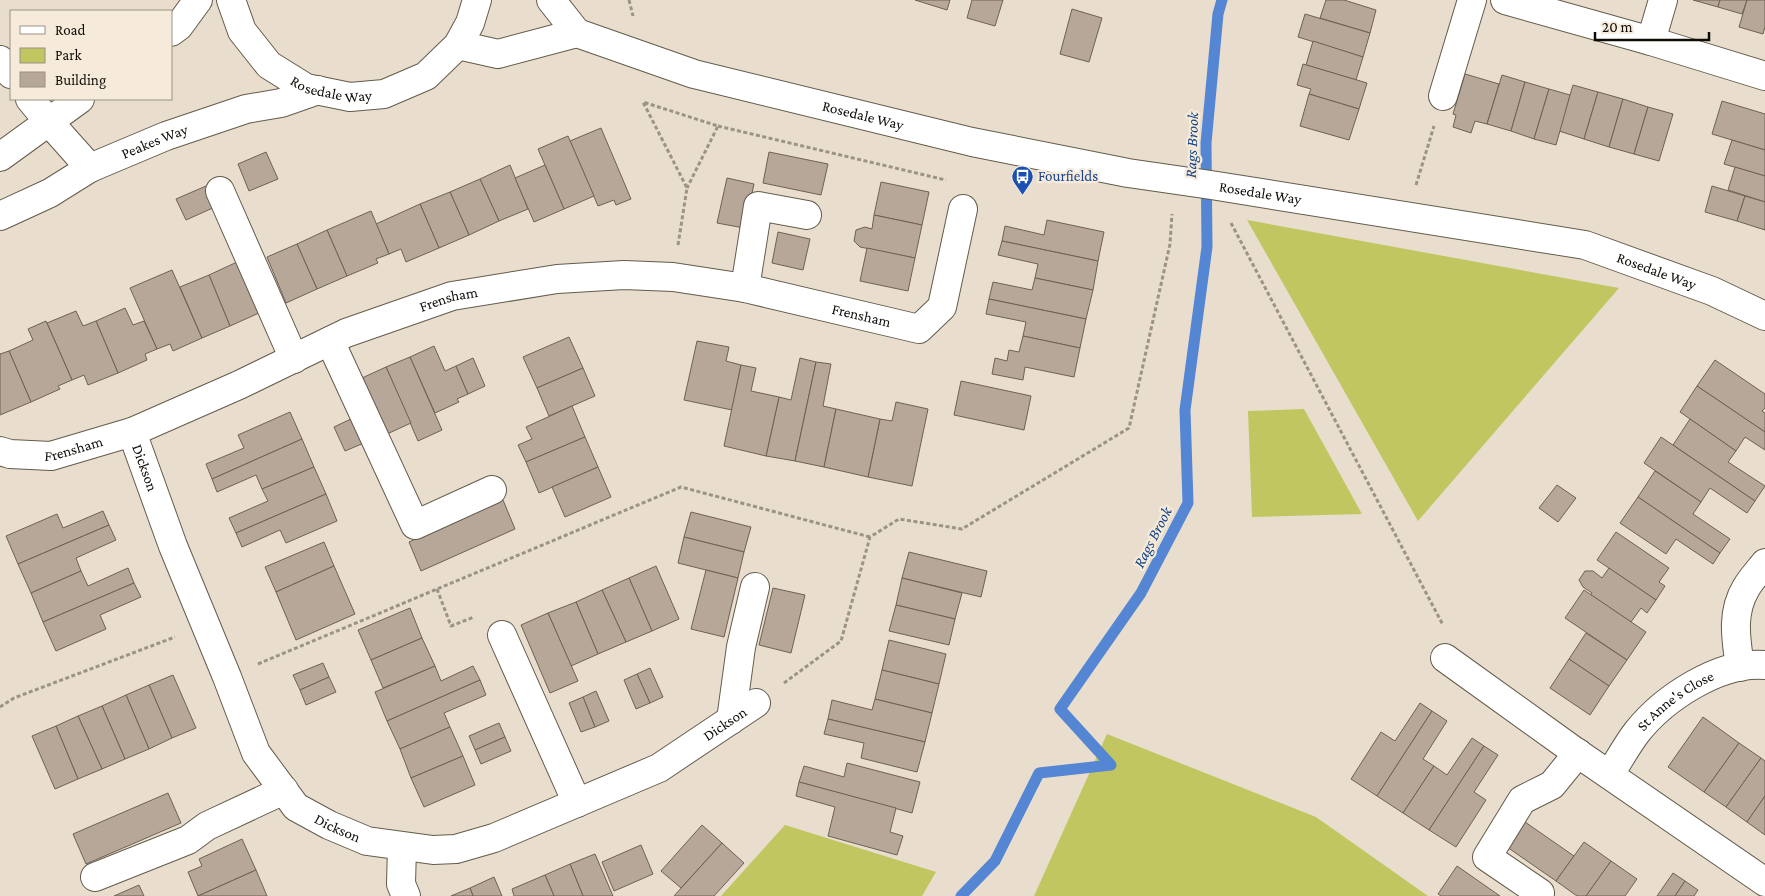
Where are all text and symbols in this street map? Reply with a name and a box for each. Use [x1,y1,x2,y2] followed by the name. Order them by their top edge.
[10,10,172,100] legend
[1595,10,1709,42] scale bar
[1602,19,1633,35] text: 20 m
[55,22,86,38] text: Road
[55,47,82,63] text: Park
[55,72,106,89] text: Building
[288,73,373,105] street label: Rosedale Way
[821,98,905,134] street label: Rosedale Way
[1182,111,1202,178] water label: Rags Brook
[119,121,190,162] street label: Peakes Way
[1010,164,1034,195] bus stop icon: Fourfields
[1038,168,1098,184] place label: Fourfields
[1218,178,1303,208] street label: Rosedale Way
[1615,249,1698,294] street label: Rosedale Way
[417,284,479,315] street label: Frensham
[830,301,892,330] street label: Frensham
[44,433,105,464] street label: Frensham
[129,442,161,493] street label: Dickson
[1130,503,1176,571] water label: Rags Brook
[1634,668,1716,734] street label: St Anne's Close
[700,704,750,744] street label: Dickson
[312,811,363,845] street label: Dickson

